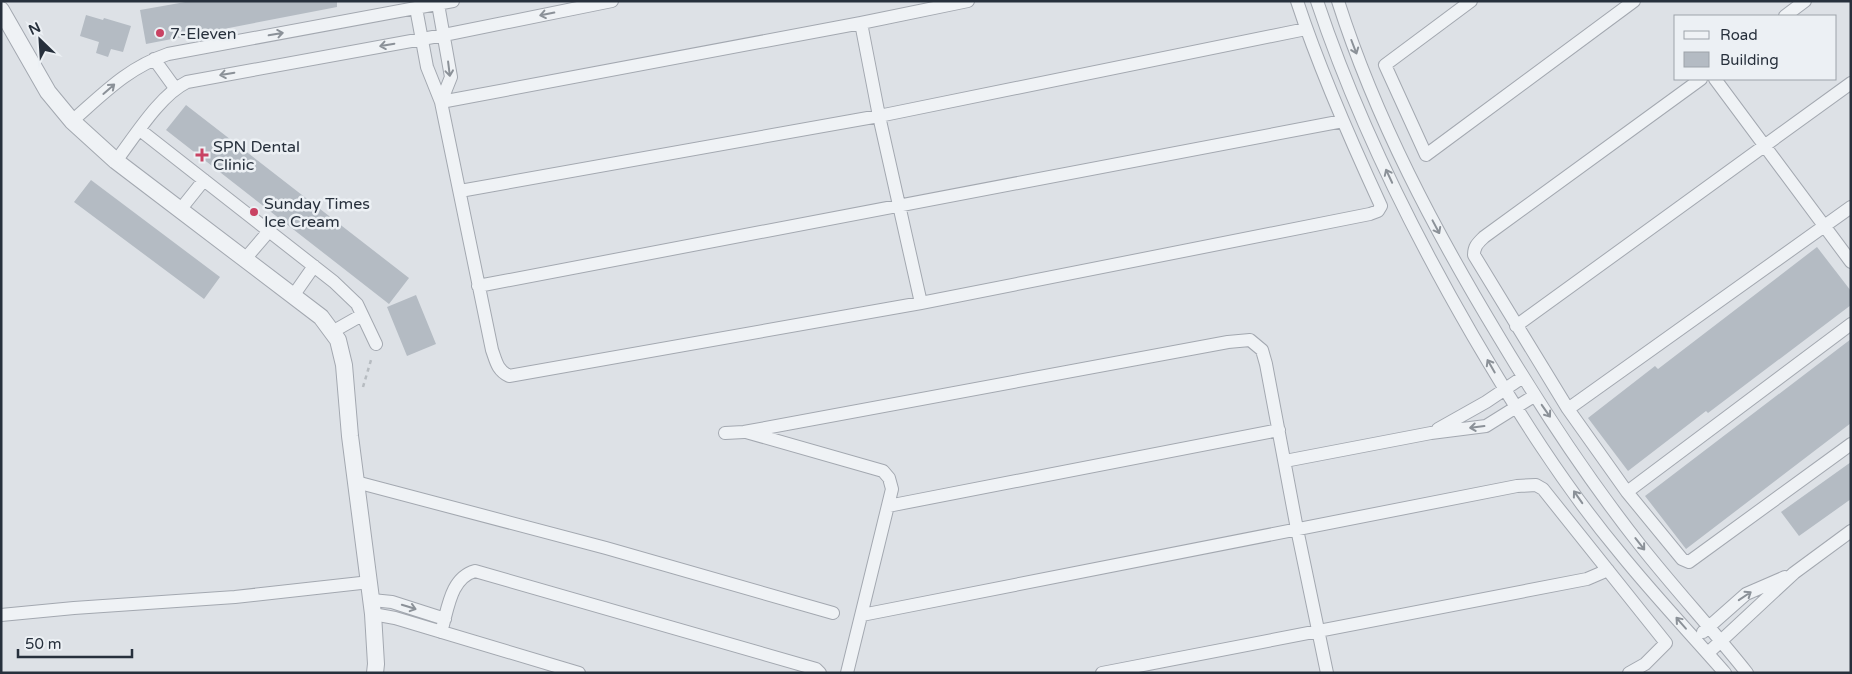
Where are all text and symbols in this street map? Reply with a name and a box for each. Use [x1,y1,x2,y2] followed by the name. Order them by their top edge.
[539,10,555,20] one-way arrow
[15,15,65,65] north arrow
[1674,15,1837,80] legend
[26,19,43,39] text: N
[170,24,237,44] place label: 7-Eleven
[1720,26,1758,44] text: Road
[154,27,166,39] marker: 7-Eleven
[268,28,284,38] one-way arrow
[1350,39,1359,54] one-way arrow
[380,41,396,51] one-way arrow
[1720,51,1779,69] text: Building
[444,61,454,77] one-way arrow
[220,69,236,79] one-way arrow
[102,83,115,95] one-way arrow
[213,137,300,175] place label: SPN Dental Clinic
[195,148,209,162] marker: SPN Dental Clinic
[1384,169,1393,184] one-way arrow
[264,194,370,232] place label: Sunday Times Ice Cream
[248,206,260,218] marker: Sunday Times Ice Cream
[1431,219,1441,234] one-way arrow
[1485,359,1495,373] one-way arrow
[1540,404,1551,418] one-way arrow
[1469,422,1485,432] one-way arrow
[1573,491,1583,505] one-way arrow
[1634,537,1645,550] one-way arrow
[1738,591,1752,602] one-way arrow
[400,603,416,613] one-way arrow
[1675,617,1687,630] one-way arrow
[18,626,131,658] scale bar
[25,635,62,653] text: 50 m

